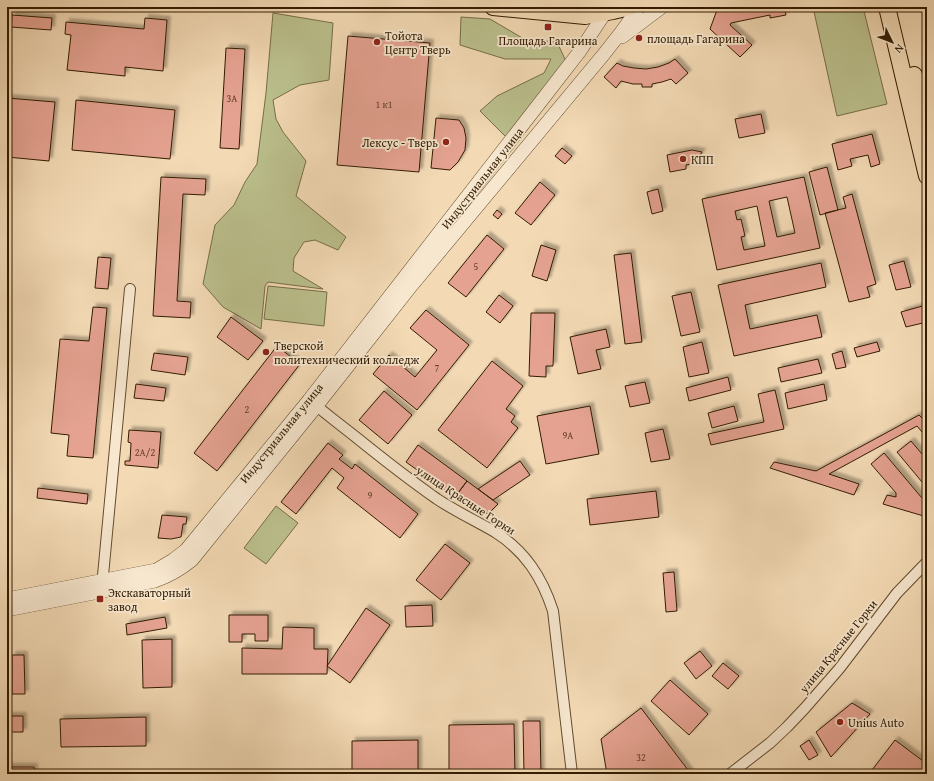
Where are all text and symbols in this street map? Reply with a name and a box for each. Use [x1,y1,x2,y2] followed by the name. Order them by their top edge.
[543,22,553,32] marker: Площадь Гагарина
[872,22,912,62] north arrow
[385,27,451,58] place label: Тойота Центр Тверь
[647,30,745,47] place label: площадь Гагарина
[499,32,598,49] place label: Площадь Гагарина
[634,33,644,43] marker: площадь Гагарина
[372,37,382,47] marker: Тойота Центр Тверь
[891,41,908,57] text: N
[227,91,237,106] house number: 3А
[375,97,393,112] house number: 1 к1
[437,124,527,232] street label: Индустриальная улица
[362,134,438,151] place label: Лексус - Тверь
[441,137,451,147] marker: Лексус - Тверь
[691,151,714,168] place label: КПП
[678,154,688,164] marker: КПП
[474,259,479,274] house number: 5
[274,337,420,368] place label: Тверской политехнический колледж
[261,347,271,357] marker: Тверской политехнический колледж
[435,360,440,375] house number: 7
[235,379,327,487] street label: Индустриальная улица
[245,402,250,417] house number: 2
[563,428,573,443] house number: 9А
[135,445,155,460] house number: 2А/2
[412,461,519,539] street label: улица Красные Горки
[368,488,373,503] house number: 9
[108,584,191,615] place label: Экскаваторный завод
[95,594,105,604] marker: Экскаваторный завод
[794,596,881,697] street label: улица Красные Горки
[848,714,904,731] place label: Unius Auto
[835,717,845,727] marker: Unius Auto
[636,750,646,765] house number: 32

